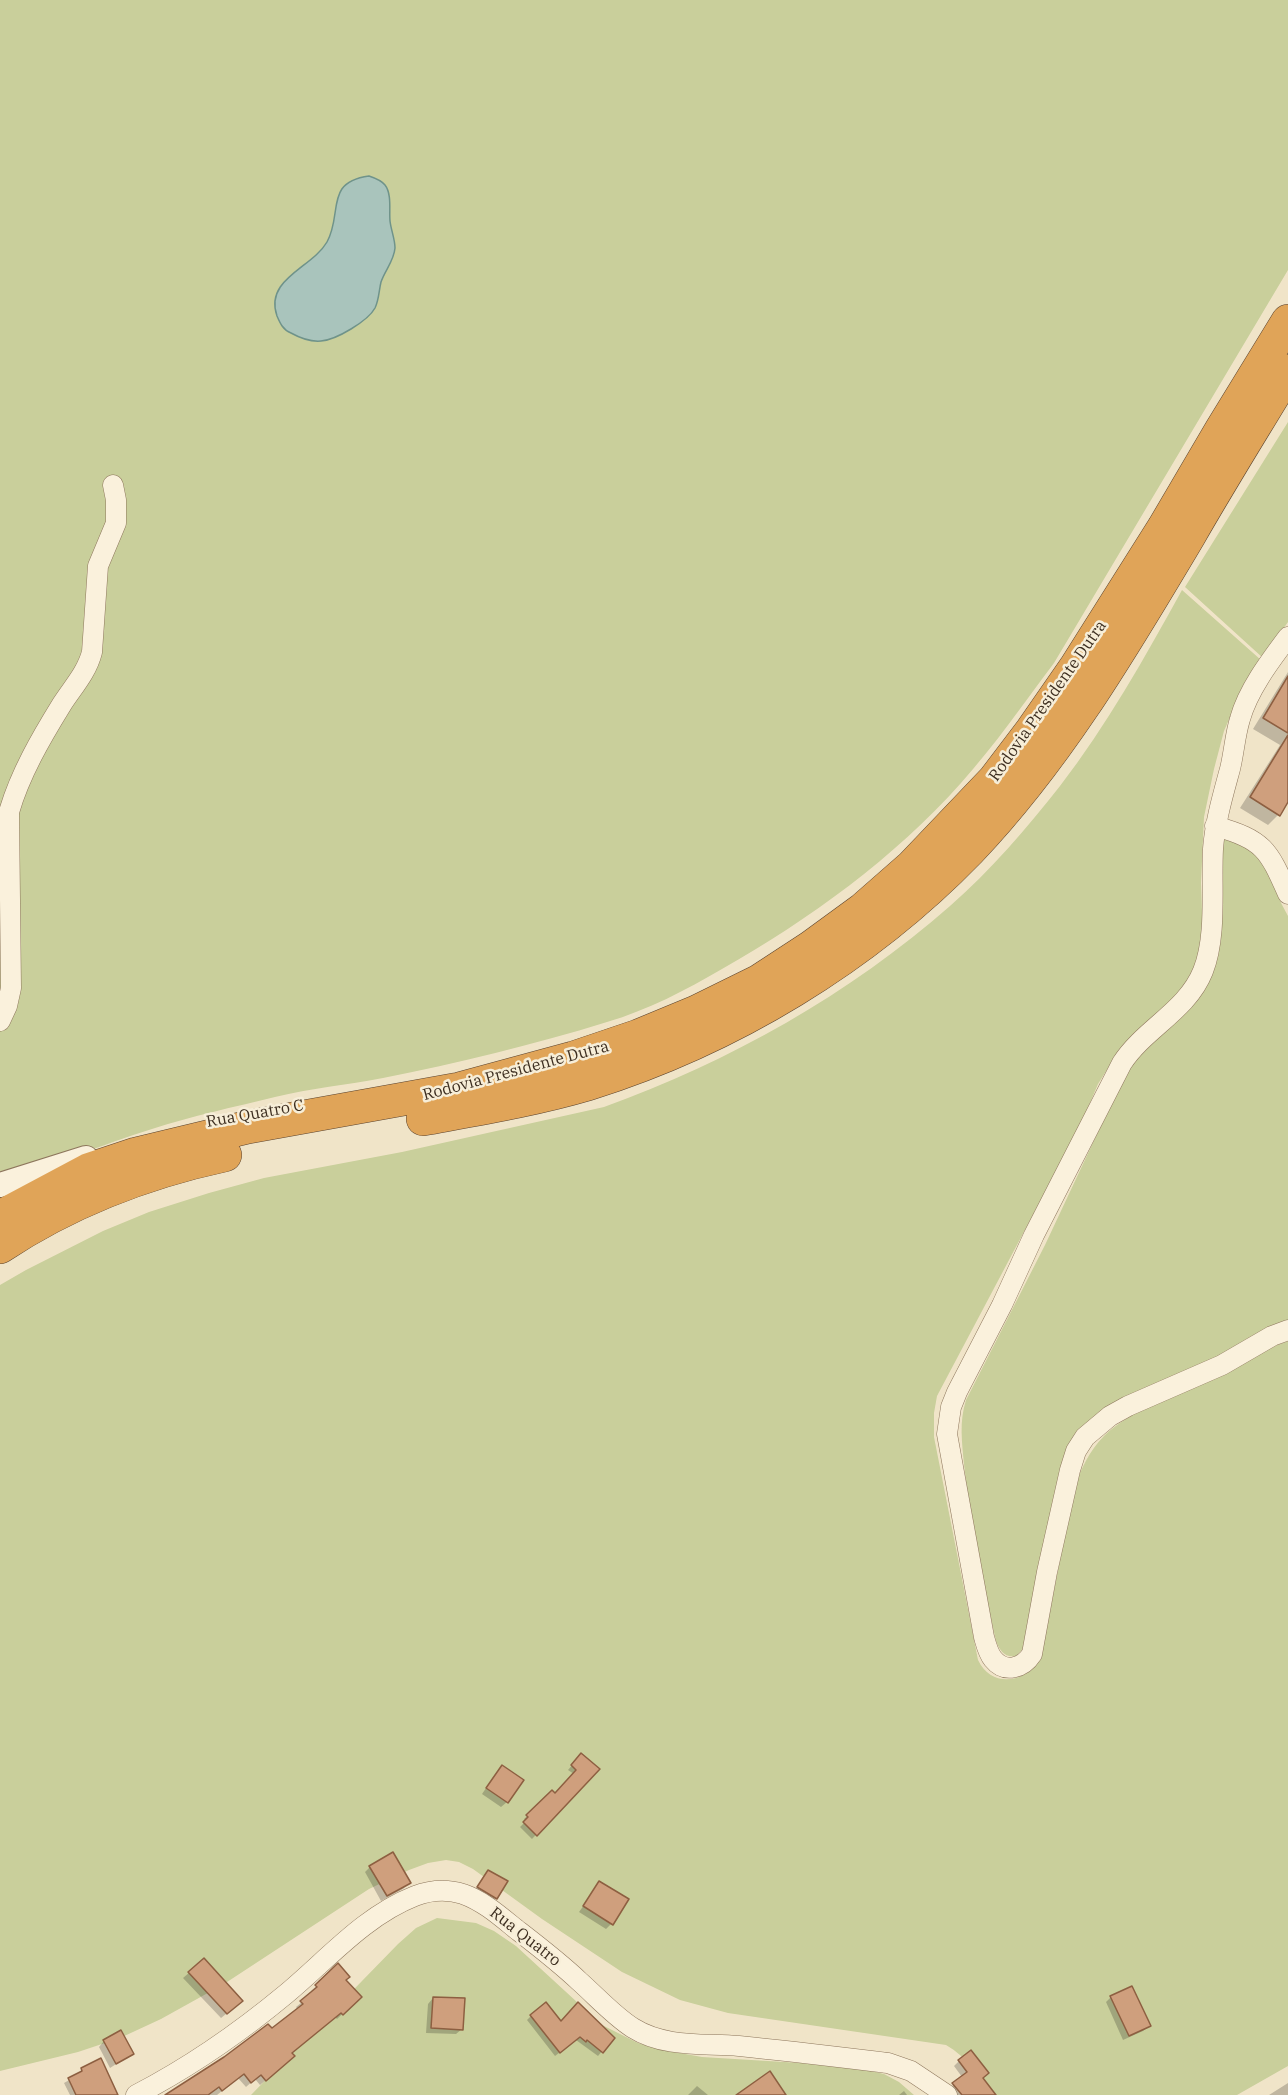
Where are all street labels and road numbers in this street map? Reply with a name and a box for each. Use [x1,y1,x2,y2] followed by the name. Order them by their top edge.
[985,617,1111,785] street label: Rodovia Presidente Dutra
[421,1037,611,1105] street label: Rodovia Presidente Dutra
[205,1096,305,1132] street label: Rua Quatro C
[486,1903,564,1971] street label: Rua Quatro

